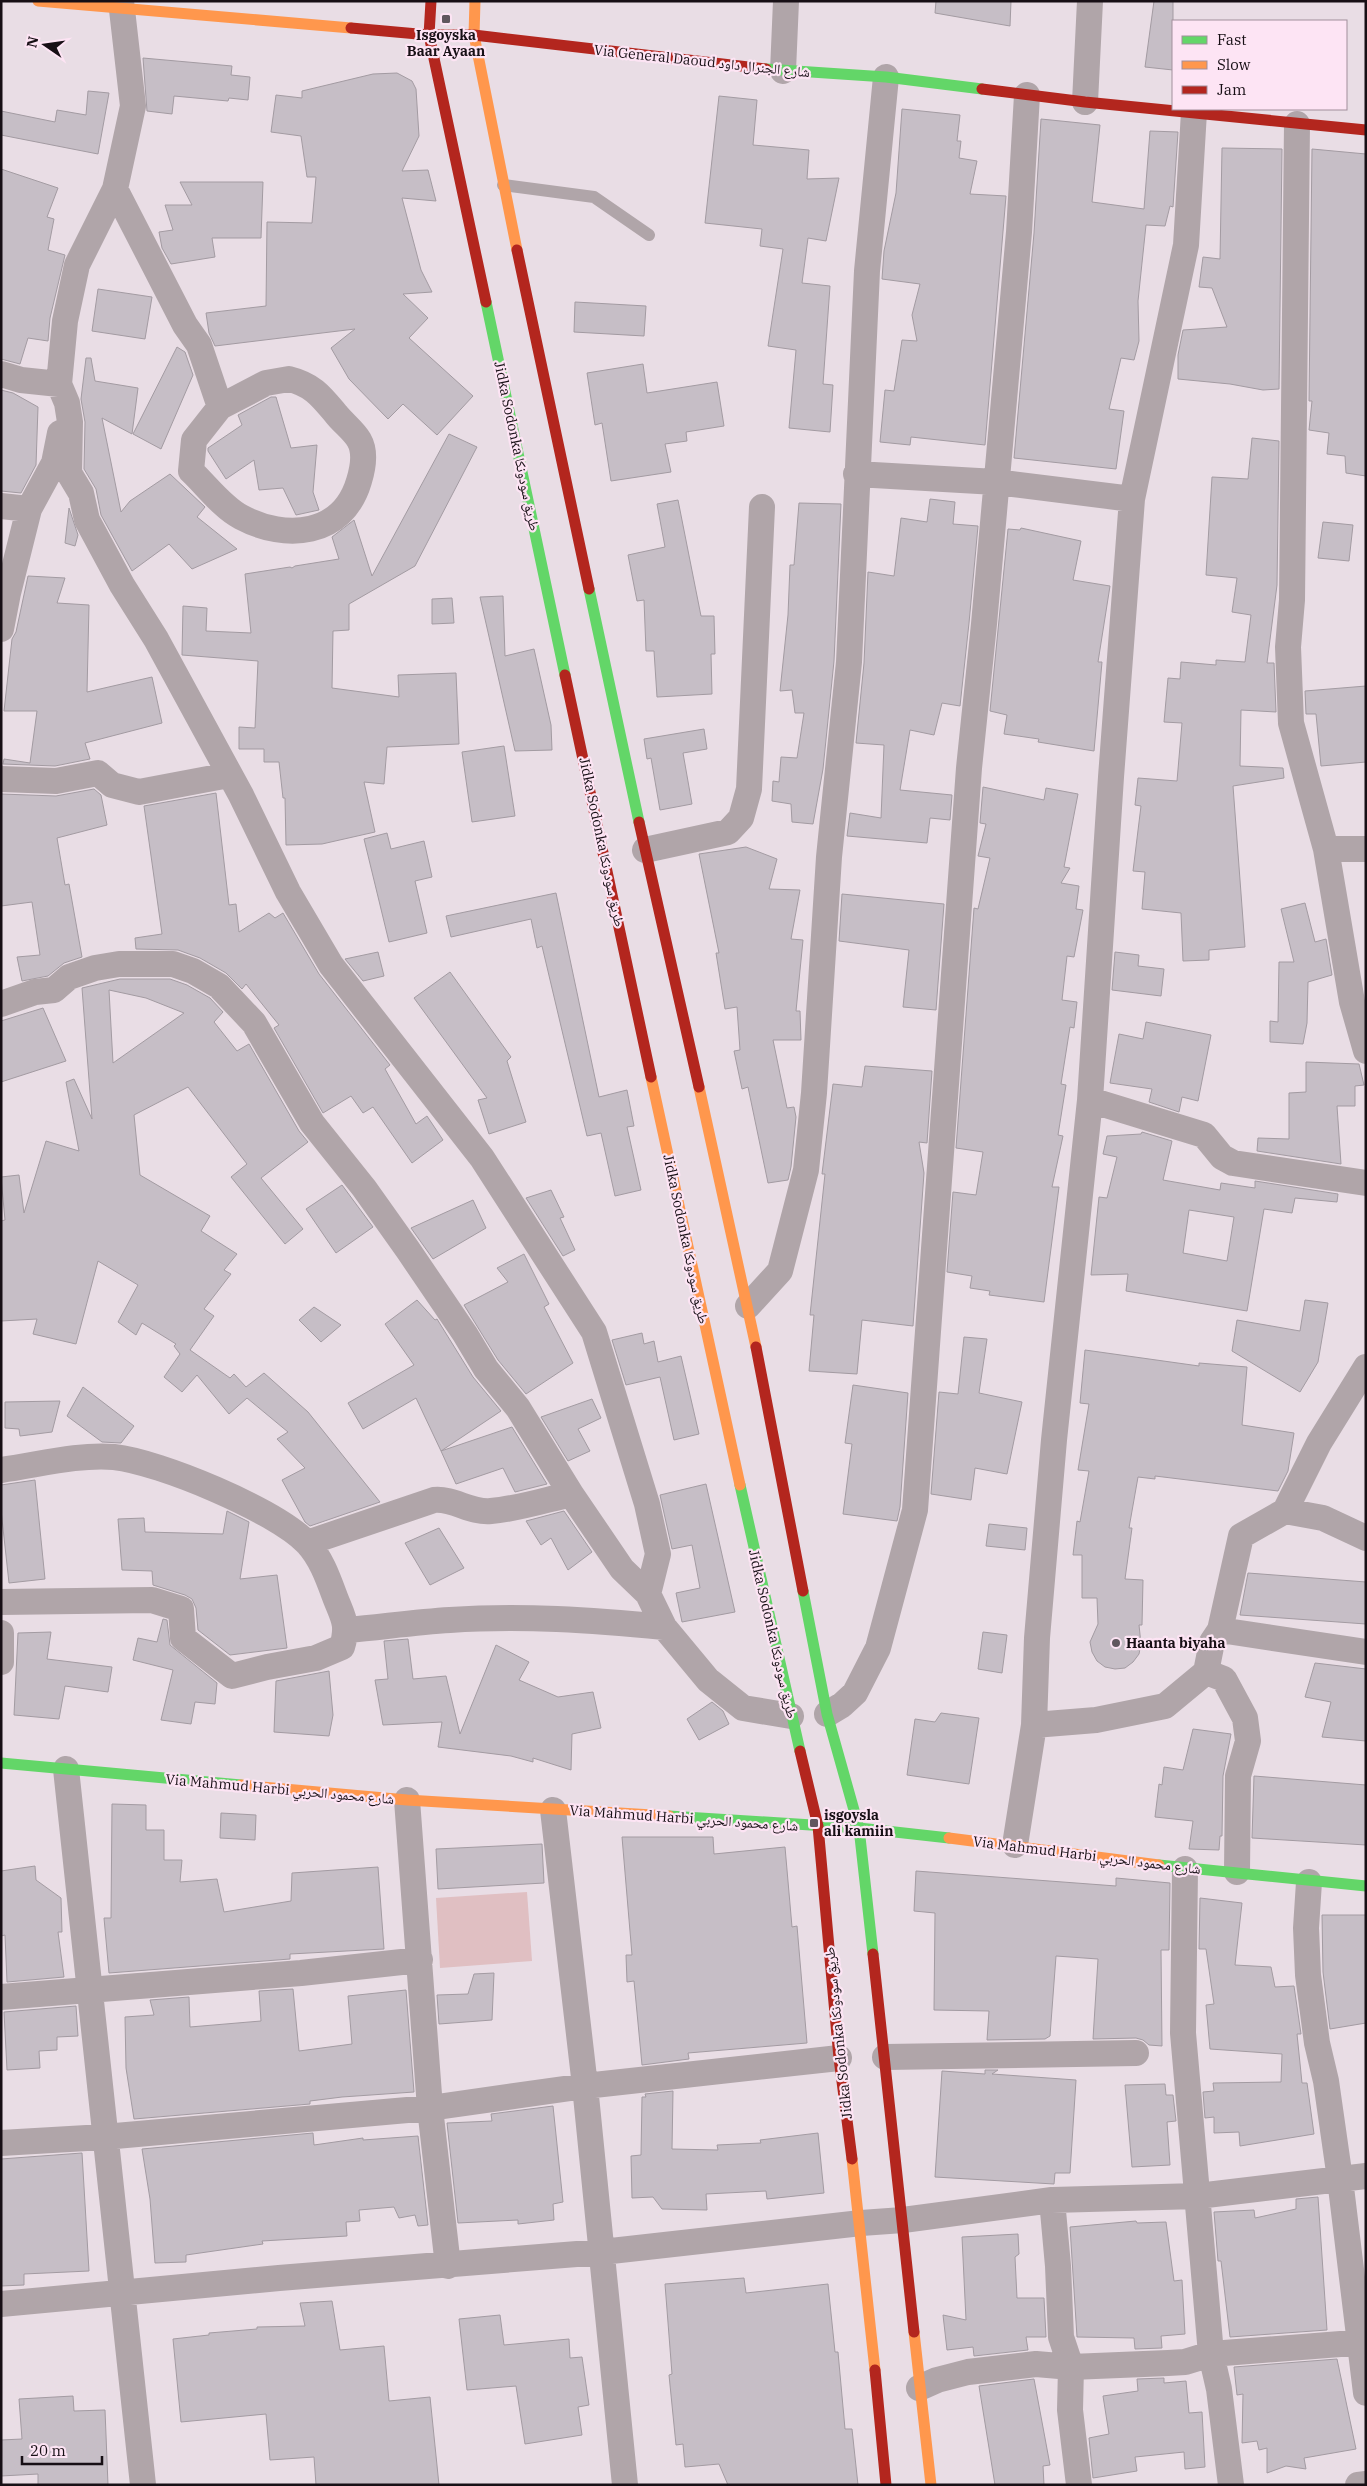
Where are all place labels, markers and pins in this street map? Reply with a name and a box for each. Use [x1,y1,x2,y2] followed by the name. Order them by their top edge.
[440,13,452,25] marker: Isgoyska Baar Ayaan
[407,26,485,60] place label: Isgoyska Baar Ayaan
[1126,1634,1225,1652] place label: Haanta biyaha
[1110,1637,1122,1649] marker: Haanta biyaha
[824,1806,893,1840] place label: isgoysla ali kamiin
[808,1817,820,1829] marker: isgoysla ali kamiin

